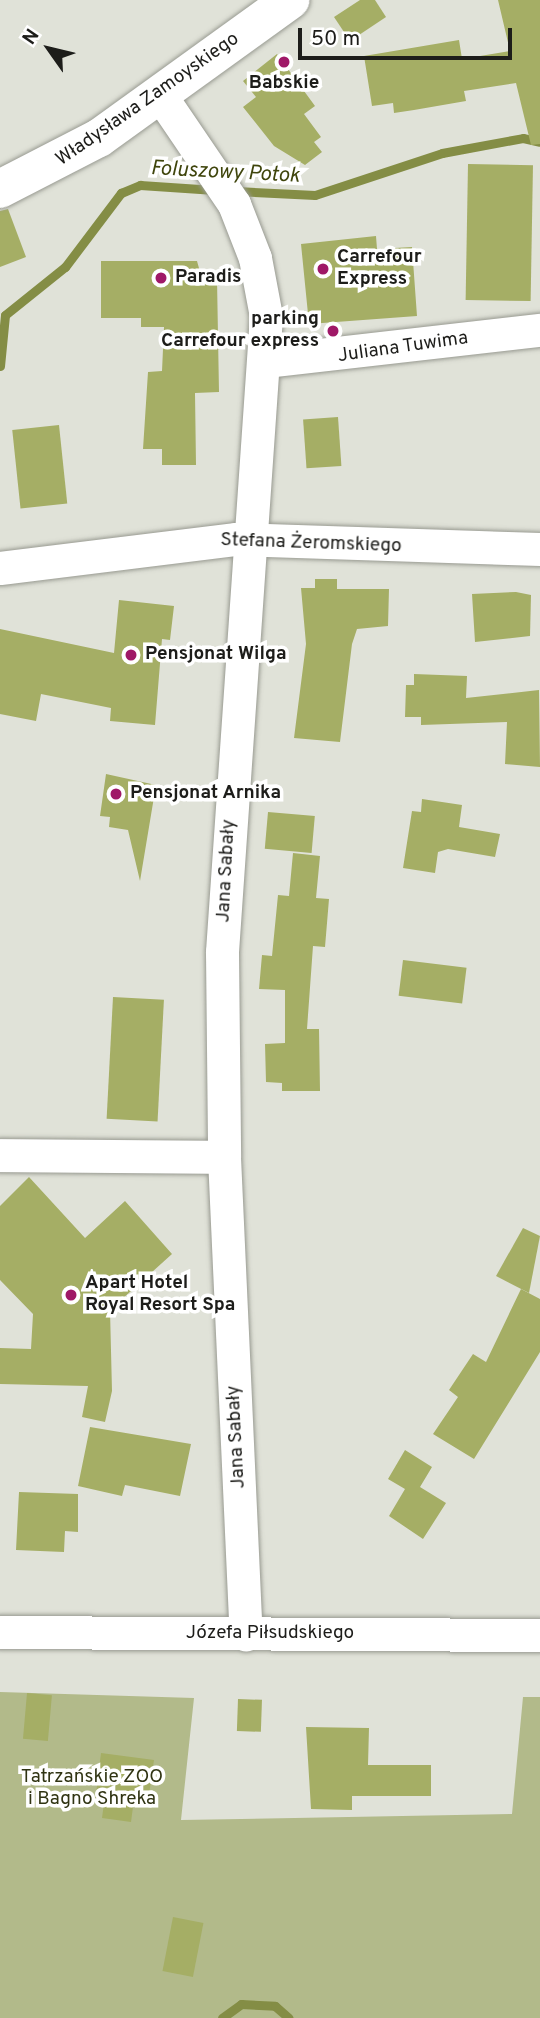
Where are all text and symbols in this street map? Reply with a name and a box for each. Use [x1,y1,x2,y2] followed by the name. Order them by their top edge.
[14,14,84,84] north arrow
[302,14,516,58] scale bar
[18,25,45,50] text: N
[311,26,360,53] text: 50 m
[52,28,244,172] street label: Władysława Zamoyskiego
[276,54,292,70] marker: Babskie
[249,73,319,95] place label: Babskie
[150,157,300,189] water label: Foluszowy Potok
[337,247,422,291] place label: Carrefour Express
[315,261,331,277] marker: Carrefour Express
[175,267,241,289] place label: Paradis
[153,270,169,286] marker: Paradis
[161,309,319,353] place label: parking Carrefour express
[325,323,341,339] marker: parking Carrefour express
[336,328,470,368] street label: Juliana Tuwima
[220,529,402,559] street label: Stefana Żeromskiego
[145,644,286,666] place label: Pensjonat Wilga
[123,647,139,663] marker: Pensjonat Wilga
[130,783,282,805] place label: Pensjonat Arnika
[108,786,124,802] marker: Pensjonat Arnika
[213,819,241,923] street label: Jana Sabały
[85,1273,235,1317] place label: Apart Hotel Royal Resort Spa
[63,1287,79,1303] marker: Apart Hotel Royal Resort Spa
[223,1385,251,1489] street label: Jana Sabały
[186,1623,354,1645] street label: Józefa Piłsudskiego
[21,1767,163,1811] park label: Tatrzańskie ZOO i Bagno Shreka

